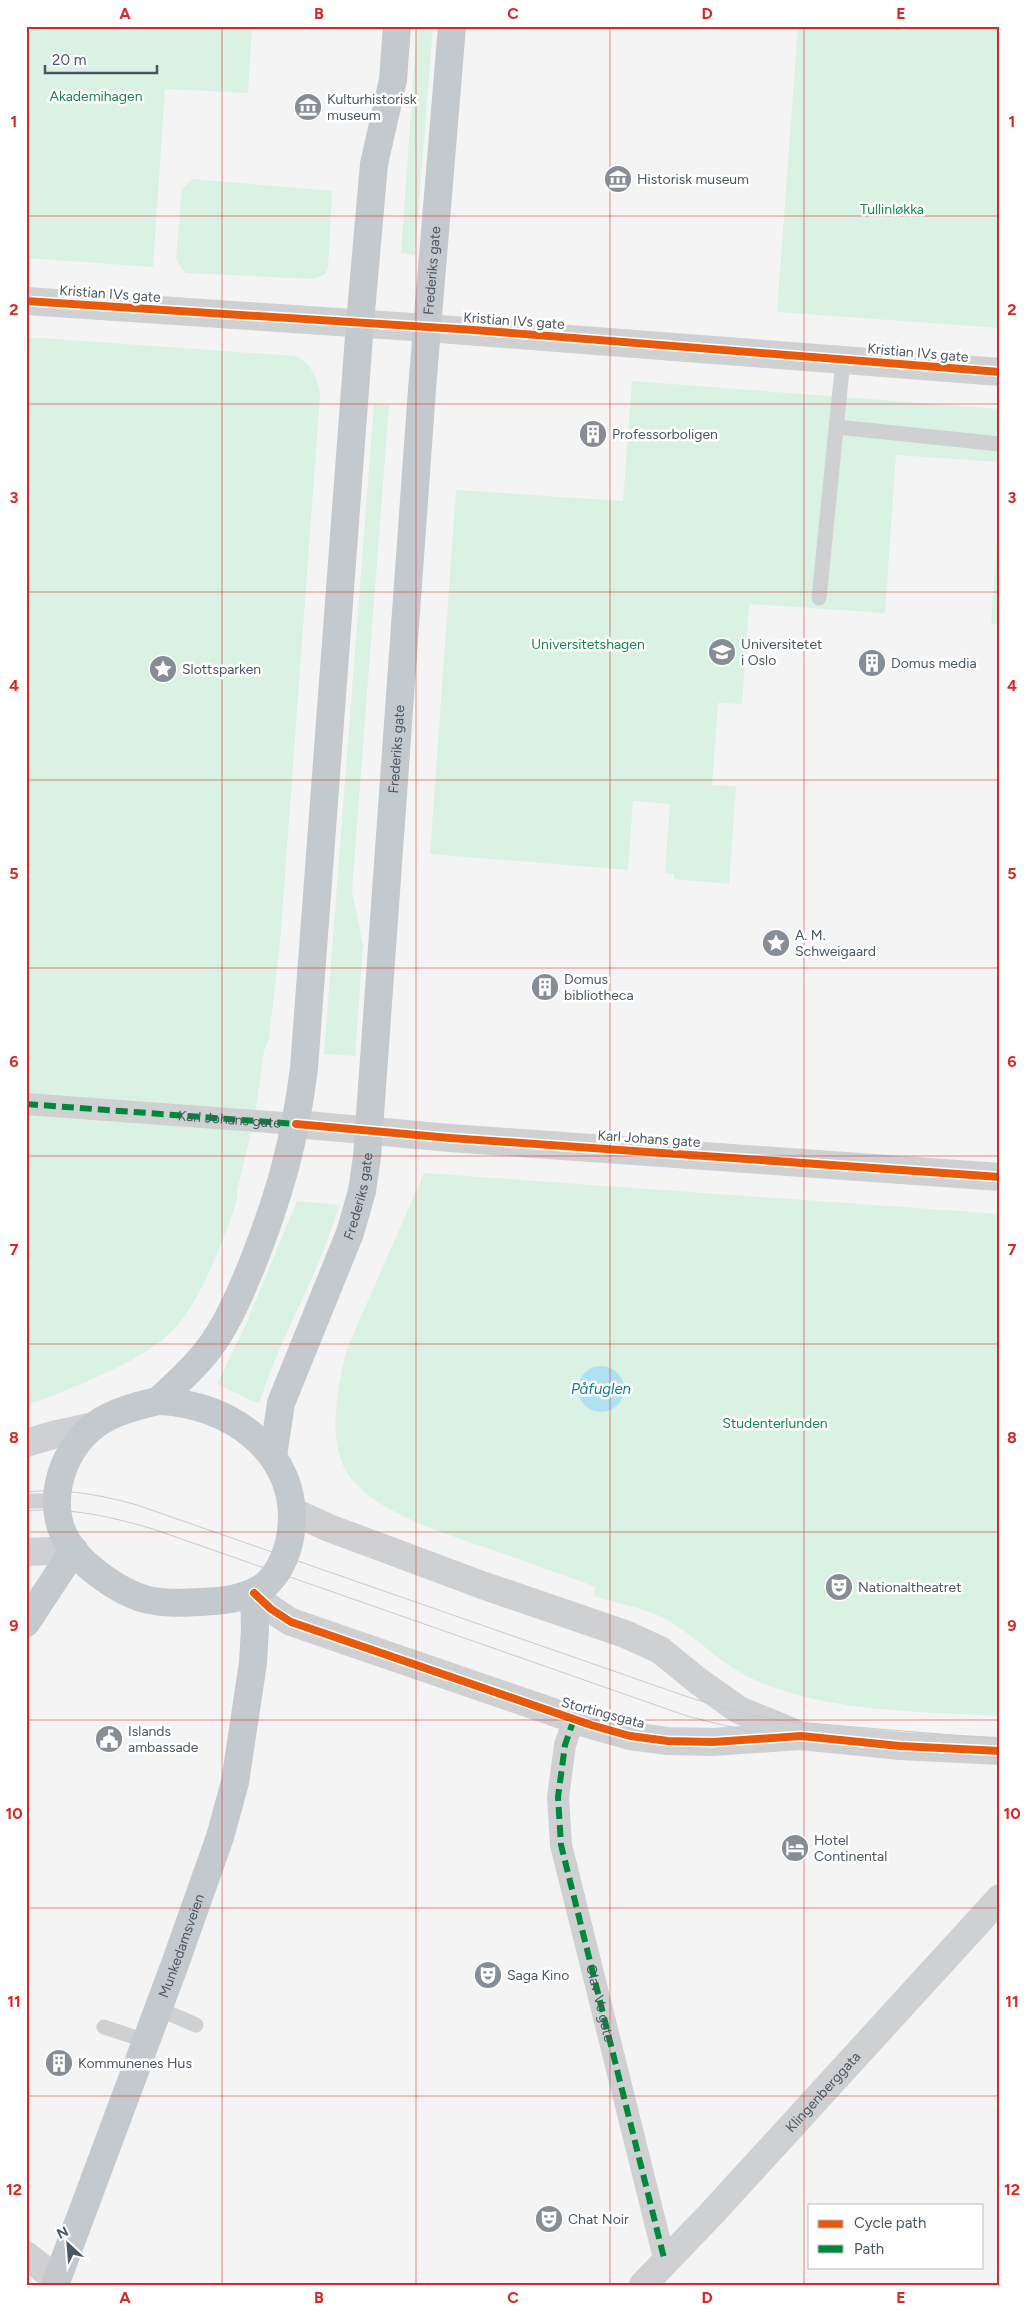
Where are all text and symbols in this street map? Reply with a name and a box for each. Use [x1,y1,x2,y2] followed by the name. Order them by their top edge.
[119,4,131,23] text: A
[314,4,324,23] text: B
[507,4,519,23] text: C
[701,4,713,23] text: D
[896,4,906,23] text: E
[45,42,158,74] scale bar
[52,51,86,69] text: 20 m
[50,88,143,105] park label: Akademihagen
[327,91,417,124] place label: Kulturhistorisk museum
[293,92,323,122] museum icon: Kulturhistorisk museum
[11,112,17,131] text: 1
[1009,112,1015,131] text: 1
[603,164,633,194] museum icon: Historisk museum
[637,171,749,188] place label: Historisk museum
[860,201,924,218] park label: Tullinløkka
[420,225,444,315] street label: Frederiks gate
[59,282,162,306] street label: Kristian IVs gate
[9,300,19,319] text: 2
[1007,300,1017,319] text: 2
[463,309,566,333] street label: Kristian IVs gate
[867,340,970,366] street label: Kristian IVs gate
[578,419,608,449] building icon: Professorboligen
[612,426,718,443] place label: Professorboligen
[10,488,19,507] text: 3
[1008,488,1017,507] text: 3
[531,636,645,653] park label: Universitetshagen
[741,636,822,669] place label: Universitetet i Oslo
[707,637,737,667] school or university icon: Universitetet i Oslo
[857,648,887,678] building icon: Domus media
[148,654,178,684] place icon: Slottsparken
[891,655,977,672] place label: Domus media
[182,661,261,678] place label: Slottsparken
[9,676,19,695] text: 4
[1007,676,1017,695] text: 4
[385,704,408,794] street label: Frederiks gate
[9,864,19,883] text: 5
[1007,864,1017,883] text: 5
[795,927,876,960] place label: A. M. Schweigaard
[761,928,791,958] place icon: A. M. Schweigaard
[564,971,634,1004] place label: Domus bibliotheca
[530,972,560,1002] building icon: Domus bibliotheca
[9,1052,19,1071] text: 6
[1007,1052,1017,1071] text: 6
[177,1107,282,1131] street label: Karl Johans gate
[597,1127,701,1151] street label: Karl Johans gate
[340,1152,376,1242] street label: Frederiks gate
[10,1240,19,1259] text: 7
[1008,1240,1017,1259] text: 7
[571,1380,631,1398] water label: Påfuglen
[722,1415,828,1432] park label: Studenterlunden
[9,1428,19,1447] text: 8
[1007,1428,1017,1447] text: 8
[824,1572,854,1602] theatre icon: Nationaltheatret
[858,1579,962,1596] place label: Nationaltheatret
[9,1616,19,1635] text: 9
[1007,1616,1017,1635] text: 9
[559,1694,647,1732] street label: Stortingsgata
[128,1723,199,1756] place label: Islands ambassade
[94,1724,124,1754] public building icon: Islands ambassade
[5,1804,23,1823] text: 10
[1003,1804,1021,1823] text: 10
[814,1832,887,1865] place label: Hotel Continental
[780,1833,810,1863] hotel icon: Hotel Continental
[155,1891,208,2000] street label: Munkedamsveien
[473,1960,503,1990] theatre icon: Saga Kino
[583,1962,618,2044] street label: Olav Vs gate
[507,1967,569,1984] place label: Saga Kino
[7,1992,21,2011] text: 11
[1005,1992,1019,2011] text: 11
[44,2048,74,2078] building icon: Kommunenes Hus
[782,2048,864,2136] street label: Klingenberggata
[78,2055,192,2072] place label: Kommunenes Hus
[6,2180,22,2199] text: 12
[1004,2180,1020,2199] text: 12
[534,2204,564,2234] theatre icon: Chat Noir
[808,2204,984,2268] legend
[568,2211,629,2228] place label: Chat Noir
[854,2214,926,2232] text: Cycle path
[42,2218,92,2268] north arrow
[54,2223,71,2243] text: N
[854,2240,884,2258] text: Path
[119,2288,131,2307] text: A
[314,2288,324,2307] text: B
[507,2288,519,2307] text: C
[701,2288,713,2307] text: D
[896,2288,906,2307] text: E

